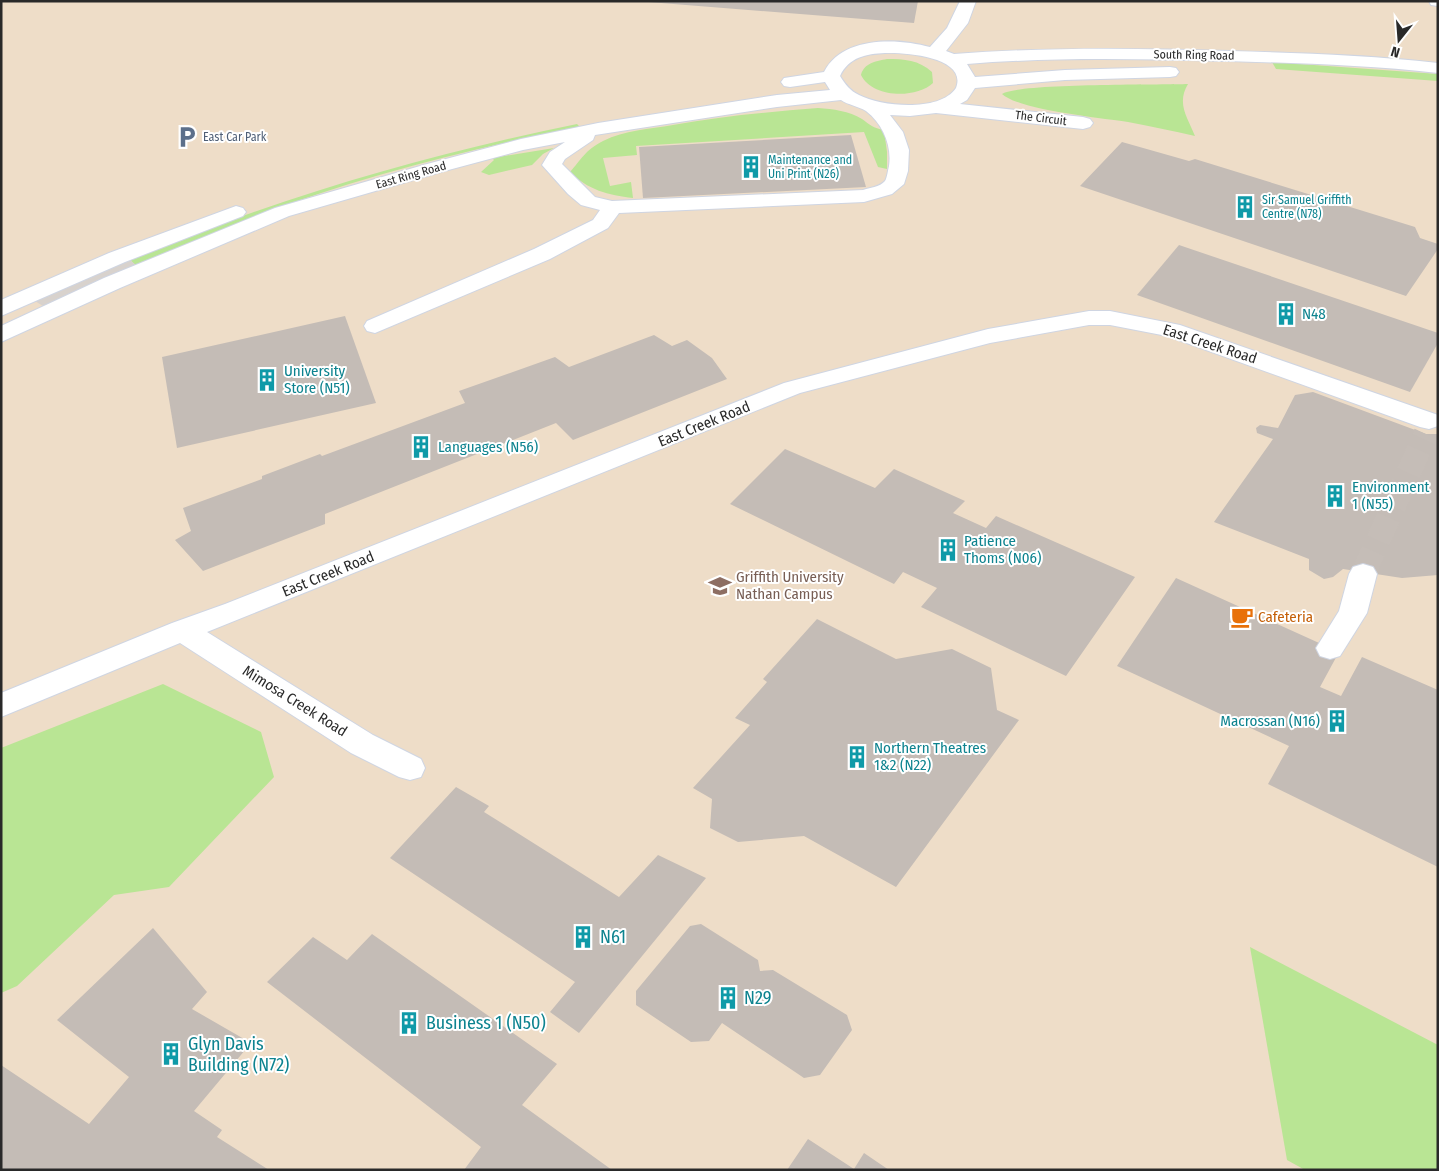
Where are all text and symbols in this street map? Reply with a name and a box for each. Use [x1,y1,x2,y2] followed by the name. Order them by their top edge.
[1374,15,1424,65] north arrow
[1389,43,1402,61] text: N
[1153,47,1235,63] street label: South Ring Road
[1014,108,1068,128] street label: The Circuit
[174,124,200,150] parking icon: East Car Park
[203,130,267,144] place label: East Car Park
[768,153,852,181] place label: Maintenance and Uni Print (N26)
[738,154,764,180] building icon: Maintenance and Uni Print (N26)
[374,158,448,192] street label: East Ring Road
[1262,193,1352,221] place label: Sir Samuel Griffith Centre (N78)
[1232,194,1258,220] building icon: Sir Samuel Griffith Centre (N78)
[1273,301,1299,327] building icon: N48
[1302,305,1326,323] place label: N48
[1161,320,1259,368] street label: East Creek Road
[284,362,350,397] place label: University Store (N51)
[254,367,280,393] building icon: University Store (N51)
[655,397,753,451] street label: East Creek Road
[408,434,434,460] building icon: Languages (N56)
[438,438,538,456] place label: Languages (N56)
[1352,478,1430,513] place label: Environment 1 (N55)
[1322,483,1348,509] building icon: Environment 1 (N55)
[964,532,1041,567] place label: Patience Thoms (N06)
[935,537,961,563] building icon: Patience Thoms (N06)
[279,547,377,601] street label: East Creek Road
[736,568,844,603] place label: Griffith University Nathan Campus
[707,573,733,599] school or university icon: Griffith University Nathan Campus
[1229,604,1255,630] cafe icon: Cafeteria
[1258,608,1313,626] place label: Cafeteria
[239,662,351,740] street label: Mimosa Creek Road
[1324,708,1350,734] building icon: Macrossan (N16)
[1220,712,1320,730] place label: Macrossan (N16)
[874,739,986,774] place label: Northern Theatres 1&2 (N22)
[844,744,870,770] building icon: Northern Theatres 1&2 (N22)
[570,924,596,950] building icon: N61
[600,926,626,948] place label: N61
[715,985,741,1011] building icon: N29
[744,987,772,1009] place label: N29
[396,1010,422,1036] building icon: Business 1 (N50)
[426,1012,546,1034] place label: Business 1 (N50)
[188,1033,289,1076] place label: Glyn Davis Building (N72)
[158,1041,184,1067] building icon: Glyn Davis Building (N72)

